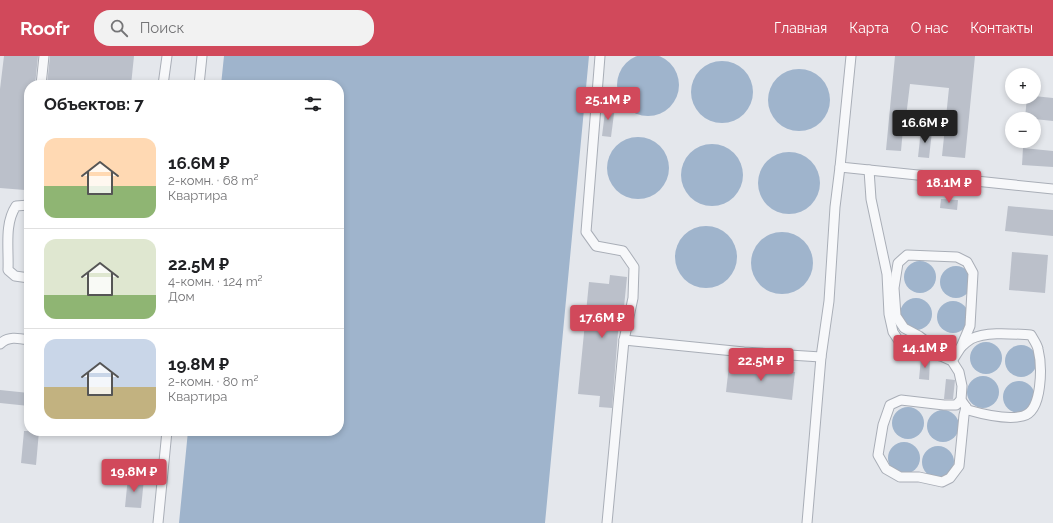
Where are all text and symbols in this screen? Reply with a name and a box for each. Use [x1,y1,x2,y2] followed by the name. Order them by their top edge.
[94,10,374,46] search box
[20,17,70,39] text: Roofr
[108,17,130,39] icon: search
[140,19,184,37] text: Поиск
[774,20,827,36] text: Главная
[849,20,889,36] text: Карта
[911,20,948,36] text: О нас
[970,20,1033,36] text: Контакты
[1005,68,1041,148] map controls
[1005,68,1041,104] button: +
[571,87,645,121] pin: 25.1M ₽
[585,92,631,107] text: 25.1M ₽
[302,93,324,115] icon: filters
[44,94,144,114] text: Объектов: 7
[888,110,962,144] pin: 16.6M ₽
[1005,112,1041,148] button: −
[901,115,949,130] text: 16.6M ₽
[168,153,230,173] text: 16.6M ₽
[76,154,124,202] icon: home
[912,170,986,204] pin: 18.1M ₽
[168,173,259,188] text: 2-комн. · 68 m²
[926,175,972,190] text: 18.1M ₽
[168,188,227,203] text: Квартира
[168,254,229,274] text: 22.5M ₽
[76,255,124,303] icon: home
[168,274,263,289] text: 4-комн. · 124 m²
[168,289,195,304] text: Дом
[565,305,639,339] pin: 17.6M ₽
[579,310,625,325] text: 17.6M ₽
[888,335,962,369] pin: 14.1M ₽
[902,340,948,355] text: 14.1M ₽
[724,348,798,382] pin: 22.5M ₽
[738,353,784,368] text: 22.5M ₽
[168,354,229,374] text: 19.8M ₽
[76,355,124,403] icon: home
[168,374,259,389] text: 2-комн. · 80 m²
[168,389,227,404] text: Квартира
[97,459,171,493] pin: 19.8M ₽
[111,464,157,479] text: 19.8M ₽

